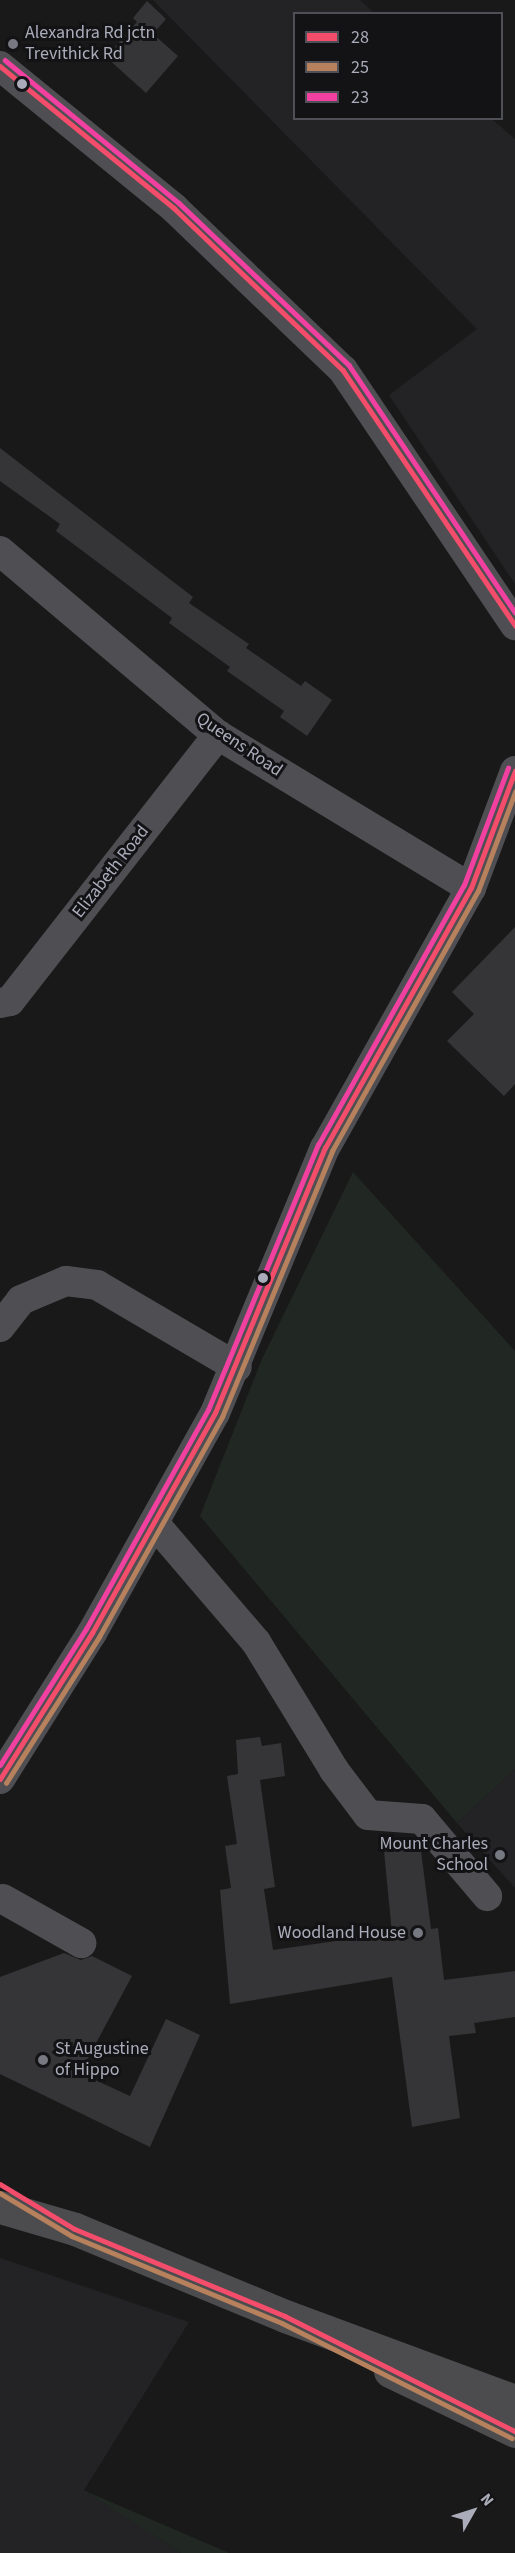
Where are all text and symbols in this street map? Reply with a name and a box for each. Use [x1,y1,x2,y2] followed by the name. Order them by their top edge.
[293,12,503,120] legend
[25,23,155,66] place label: Alexandra Rd jctn Trevithick Rd
[351,25,369,50] text: 28
[6,37,20,51] marker: Alexandra Rd jctn Trevithick Rd
[351,55,369,80] text: 25
[16,78,28,90] unlabelled marker
[351,85,369,110] text: 23
[192,708,286,782] street label: Queens Road
[68,821,154,923] street label: Elizabeth Road
[257,1272,269,1284] unlabelled marker
[379,1834,488,1876] place label: Mount Charles School
[493,1848,507,1862] marker: Mount Charles School
[277,1922,406,1944] place label: Woodland House
[411,1926,425,1940] marker: Woodland House
[55,2039,149,2082] place label: St Augustine of Hippo
[36,2053,50,2067] marker: St Augustine of Hippo
[443,2481,503,2541] north arrow
[475,2489,499,2511] text: N

